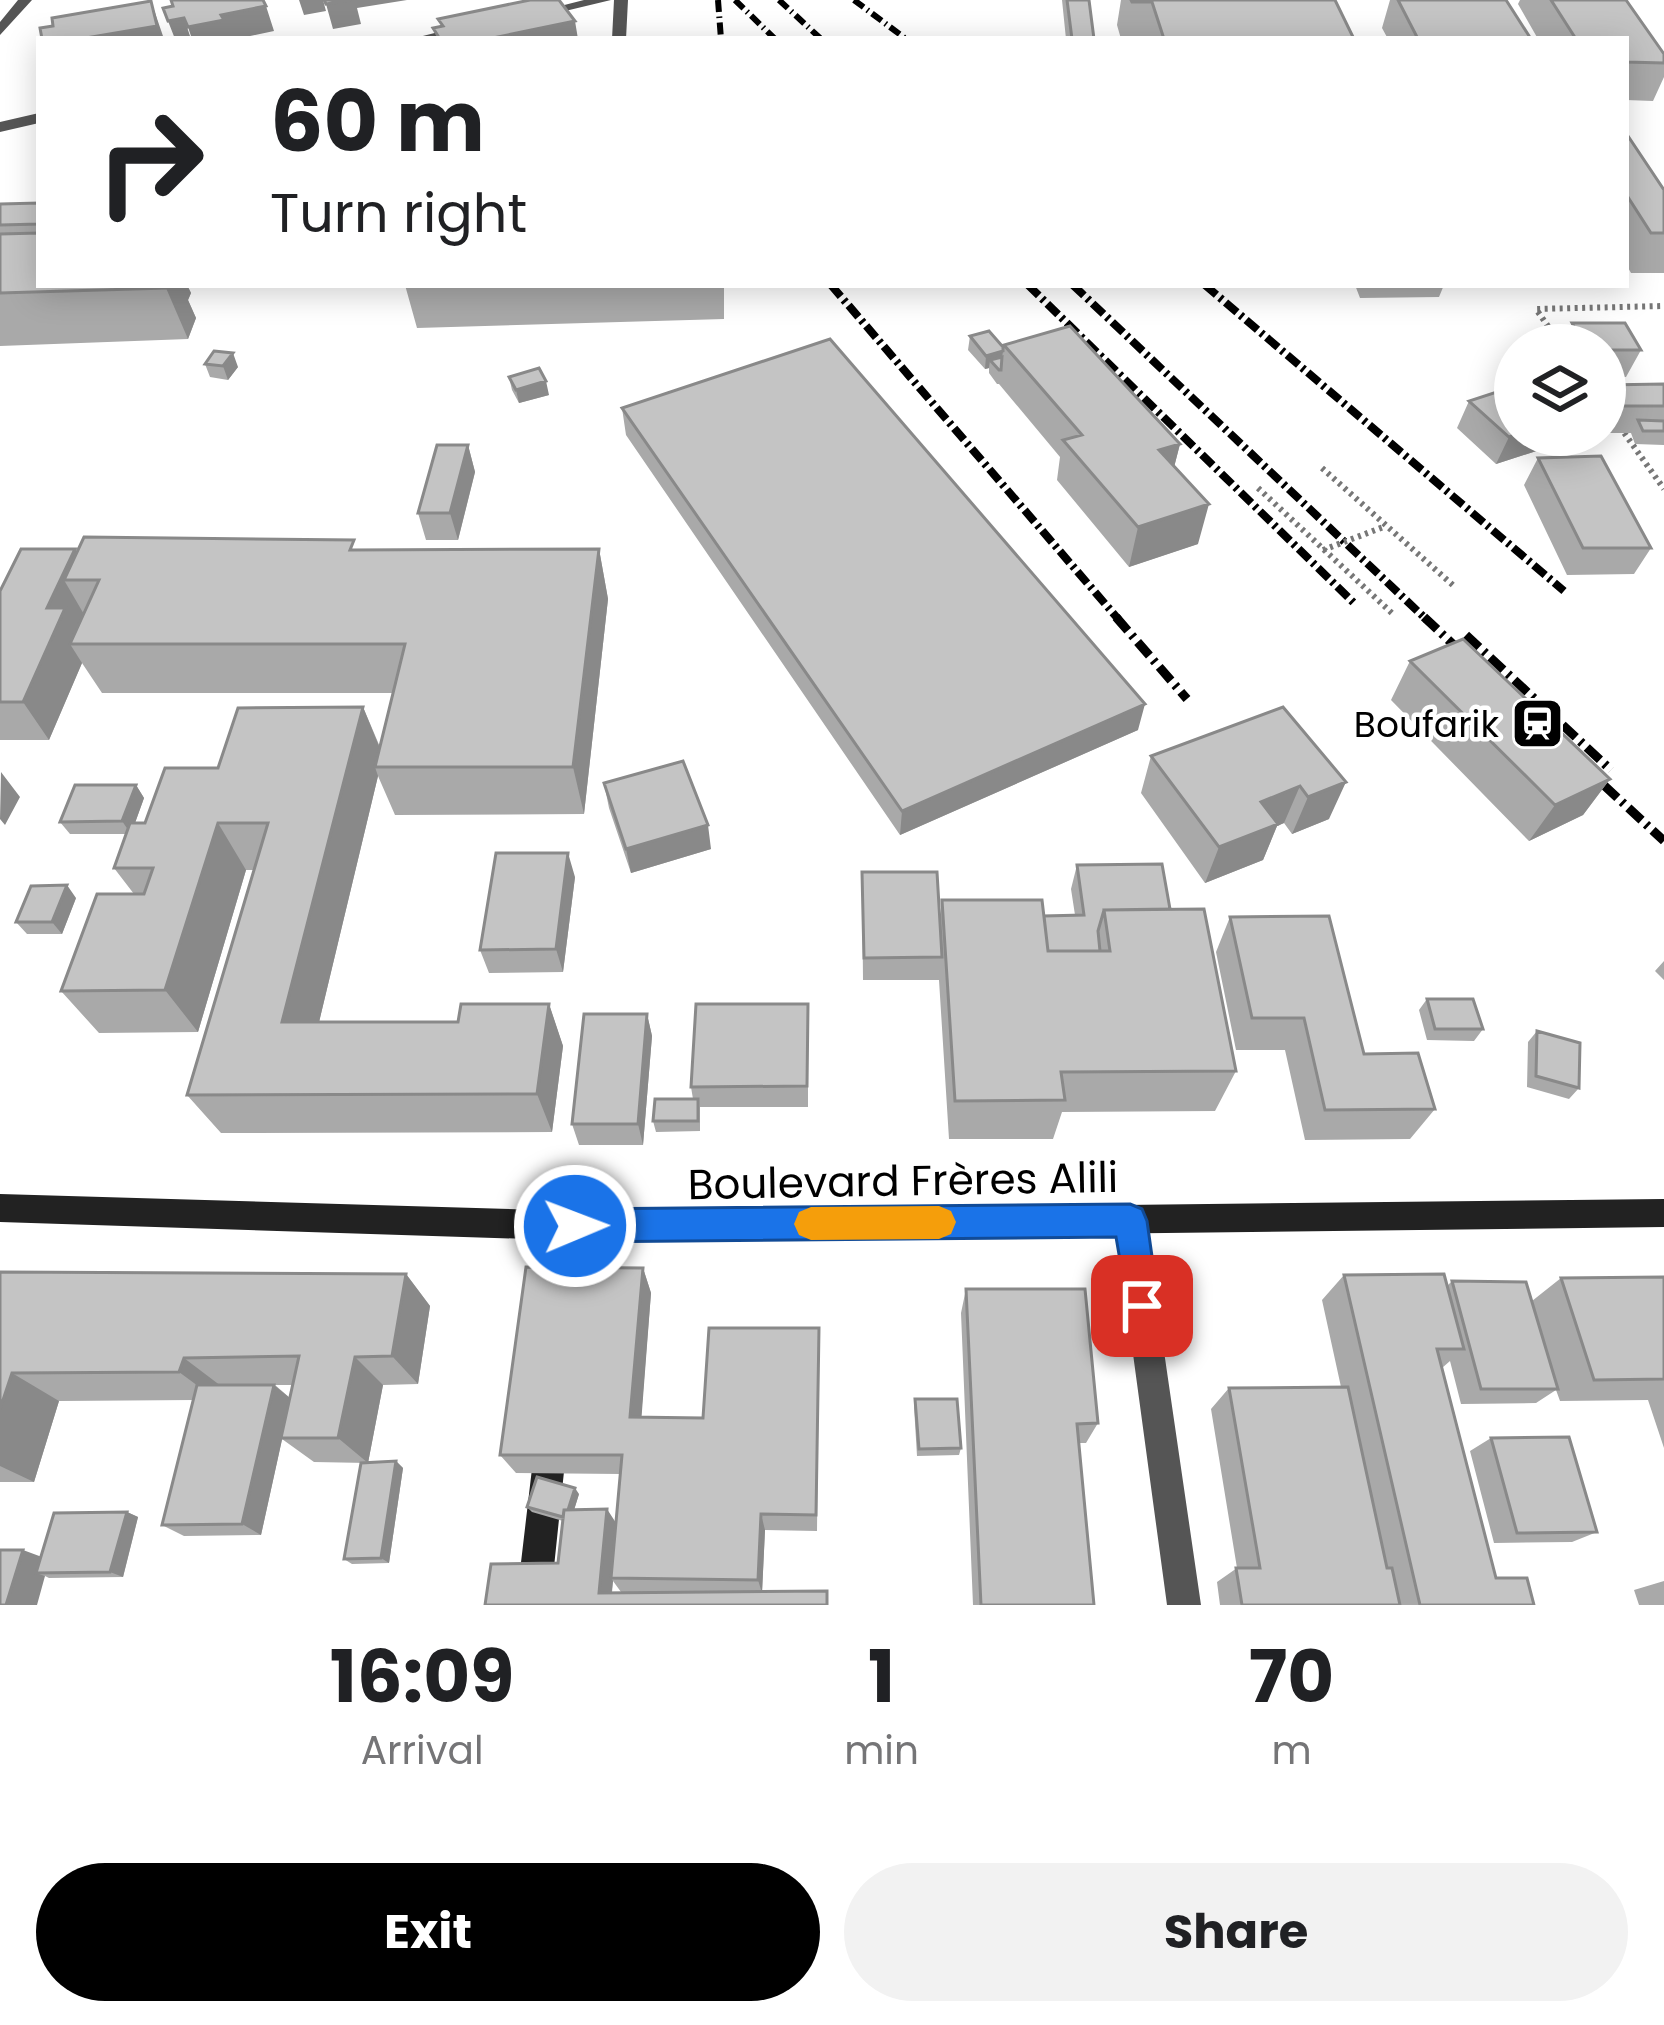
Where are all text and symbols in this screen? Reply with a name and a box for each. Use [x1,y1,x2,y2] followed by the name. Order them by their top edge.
[270,63,485,180] text: 60 m
[72,84,228,240] icon: right
[270,175,527,251] text: Turn right
[1494,324,1626,456] map controls
[1494,324,1626,456] button: layers
[1510,696,1566,752] station icon: Boufarik
[1354,699,1499,750] place label: Boufarik
[687,1148,1119,1214] street label: Boulevard Frères Alili
[512,1163,638,1289] position arrow
[1091,1255,1193,1357] pin
[1109,1273,1175,1339] icon: arrive
[330,1626,514,1727] text: 16:09
[868,1626,895,1727] text: 1
[1249,1626,1334,1727] text: 70
[361,1723,484,1778] text: Arrival
[844,1723,919,1778] text: min
[1271,1723,1312,1778] text: m
[36,1863,820,2001] button: Exit
[844,1863,1628,2001] button: Share

